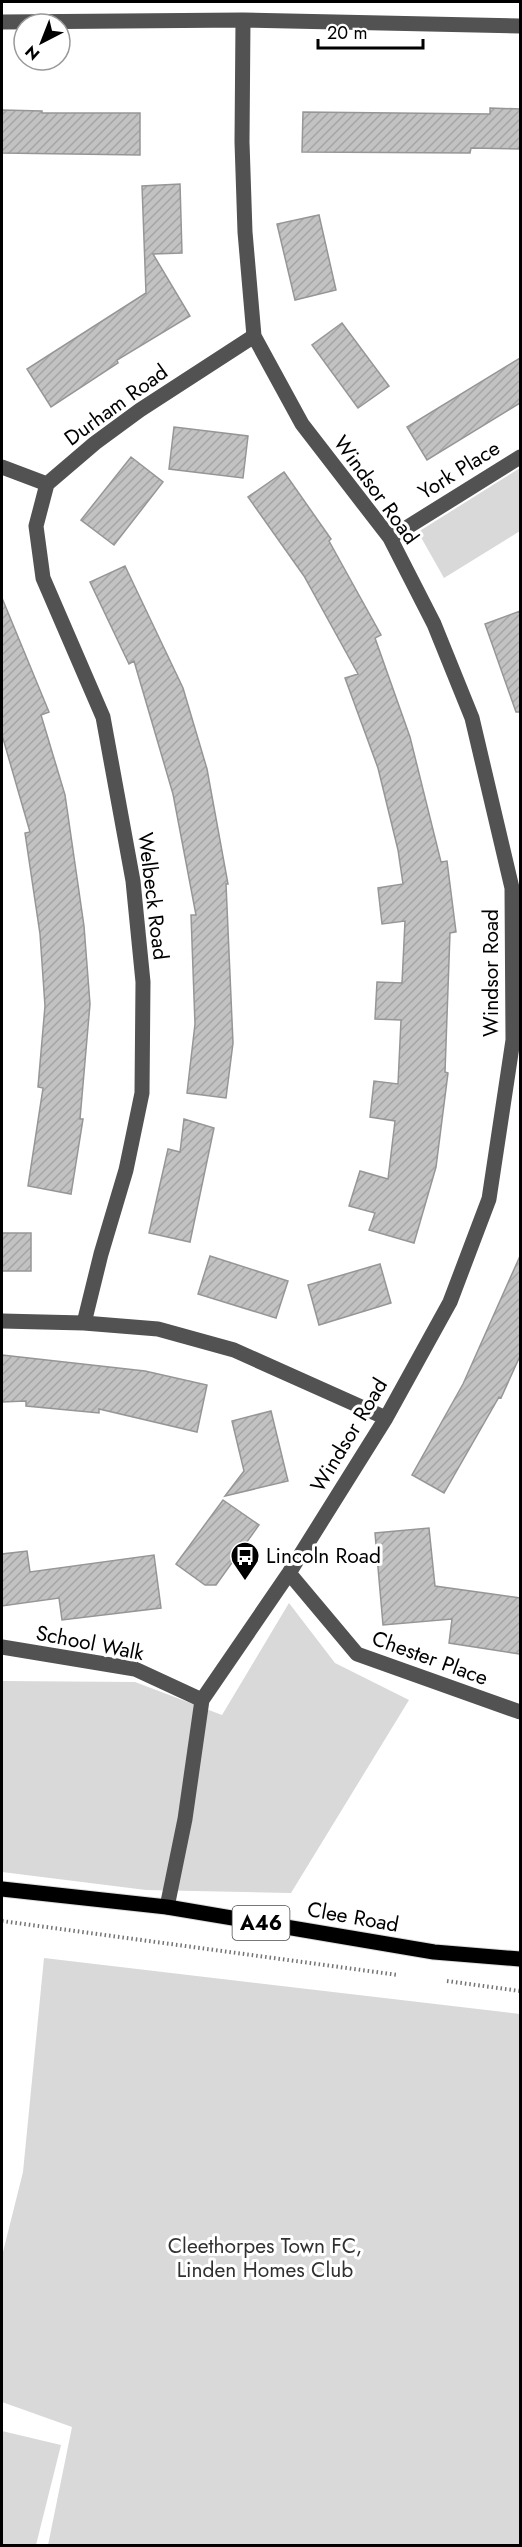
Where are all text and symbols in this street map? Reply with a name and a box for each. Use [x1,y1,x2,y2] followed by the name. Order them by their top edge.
[12,12,72,72] north arrow
[318,12,423,50] scale bar
[327,20,367,46] text: 20 m
[20,40,45,66] text: N
[58,357,174,453] street label: Durham Road
[326,429,426,551] street label: Windsor Road
[412,433,506,507] street label: York Place
[130,830,176,962] street label: Welbeck Road
[476,909,506,1037] street label: Windsor Road
[303,1372,395,1498] street label: Windsor Road
[229,1540,261,1582] bus stop icon: Lincoln Road
[266,1541,381,1571] place label: Lincoln Road
[33,1618,147,1668] street label: School Walk
[368,1623,492,1693] street label: Chester Place
[305,1894,401,1940] street label: Clee Road
[232,1906,290,1940] road number: A46
[168,2231,362,2285] park label: Cleethorpes Town FC, Linden Homes Club

